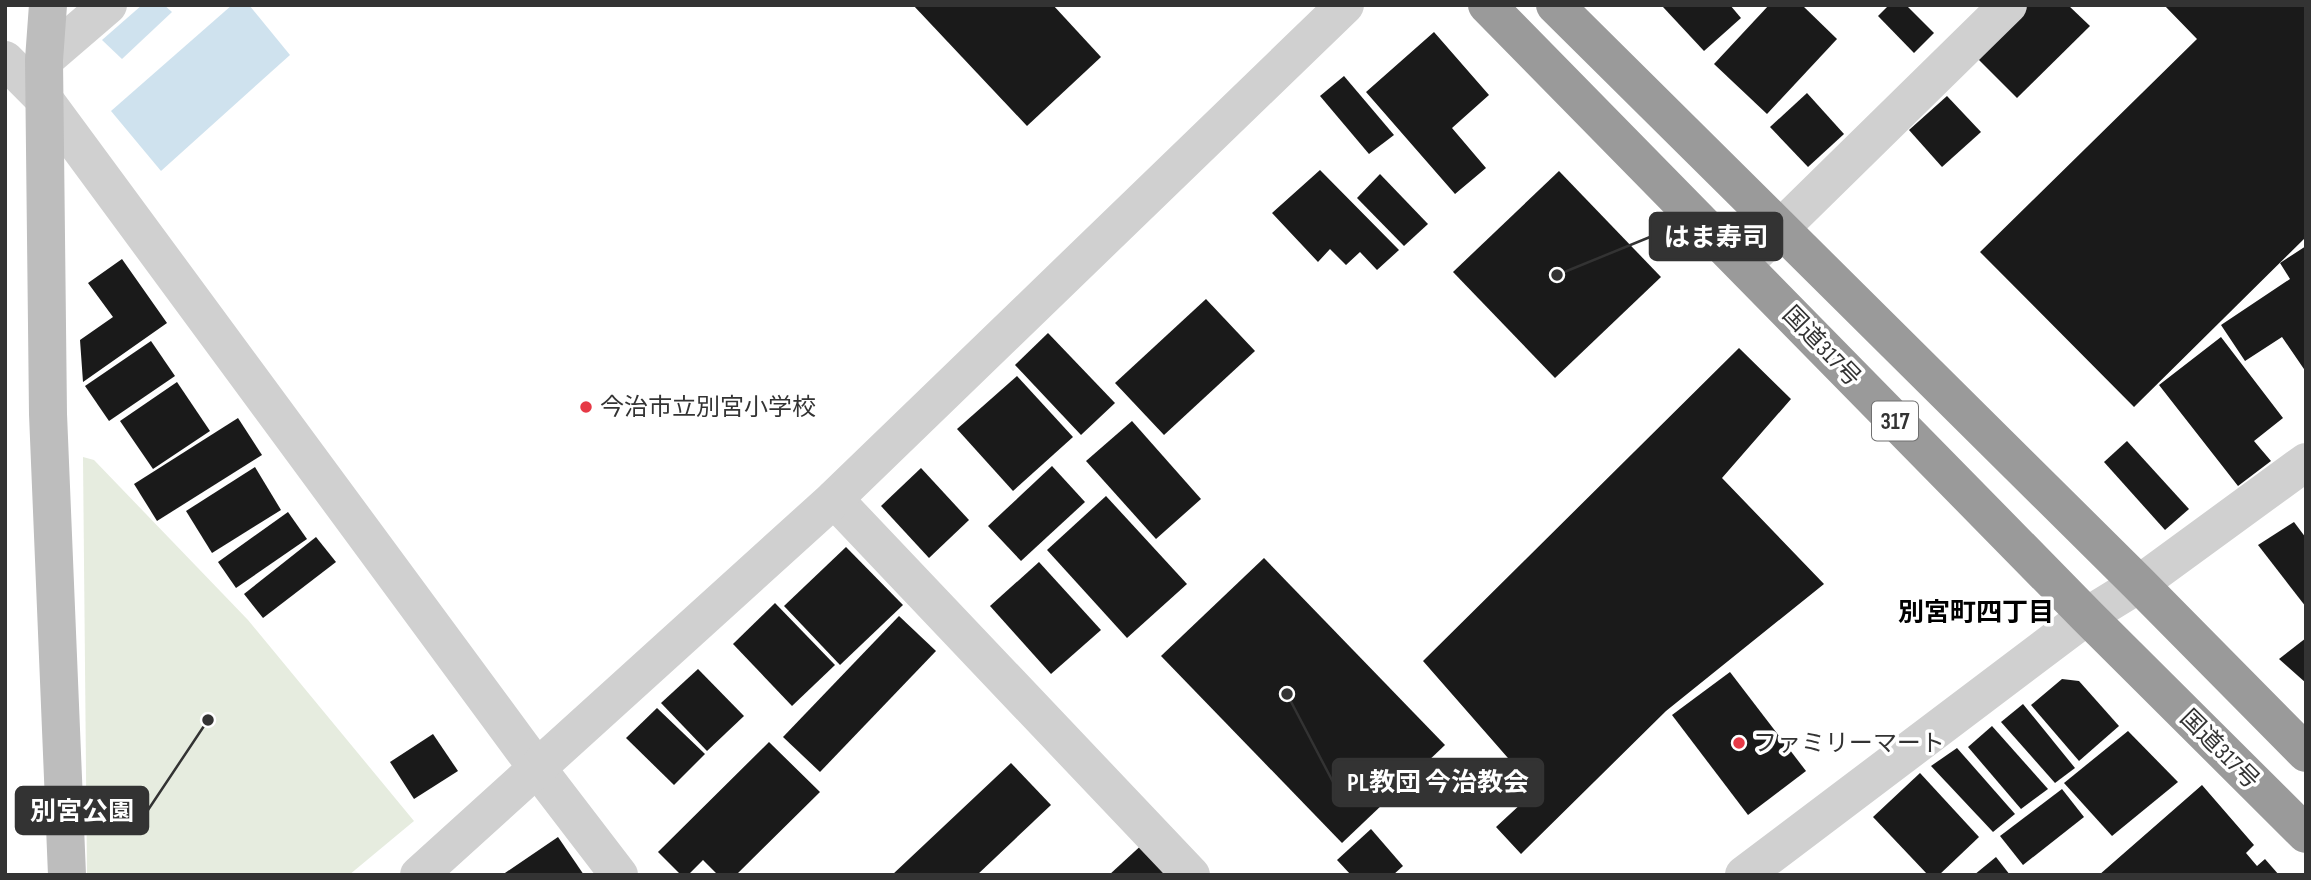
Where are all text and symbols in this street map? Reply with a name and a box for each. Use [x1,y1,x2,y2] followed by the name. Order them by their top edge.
[1650,213,1782,260] callout: はま寿司
[1664,223,1768,254] text: はま寿司
[1776,300,1867,392] street label: 国道317号
[600,393,816,422] place label: 今治市立別宮小学校
[578,399,594,415] marker: 今治市立別宮小学校
[1872,402,1918,440] road number: 317
[1898,598,2054,629] district label: 別宮町四丁目
[2174,704,2265,795] street label: 国道317号
[1753,729,1945,758] place label: ファミリーマート
[1731,735,1747,751] marker: ファミリーマート
[1333,759,1543,806] callout: PL教団 今治教会
[1347,768,1529,799] text: PL教団 今治教会
[16,787,148,834] callout: 別宮公園
[30,797,134,828] text: 別宮公園

